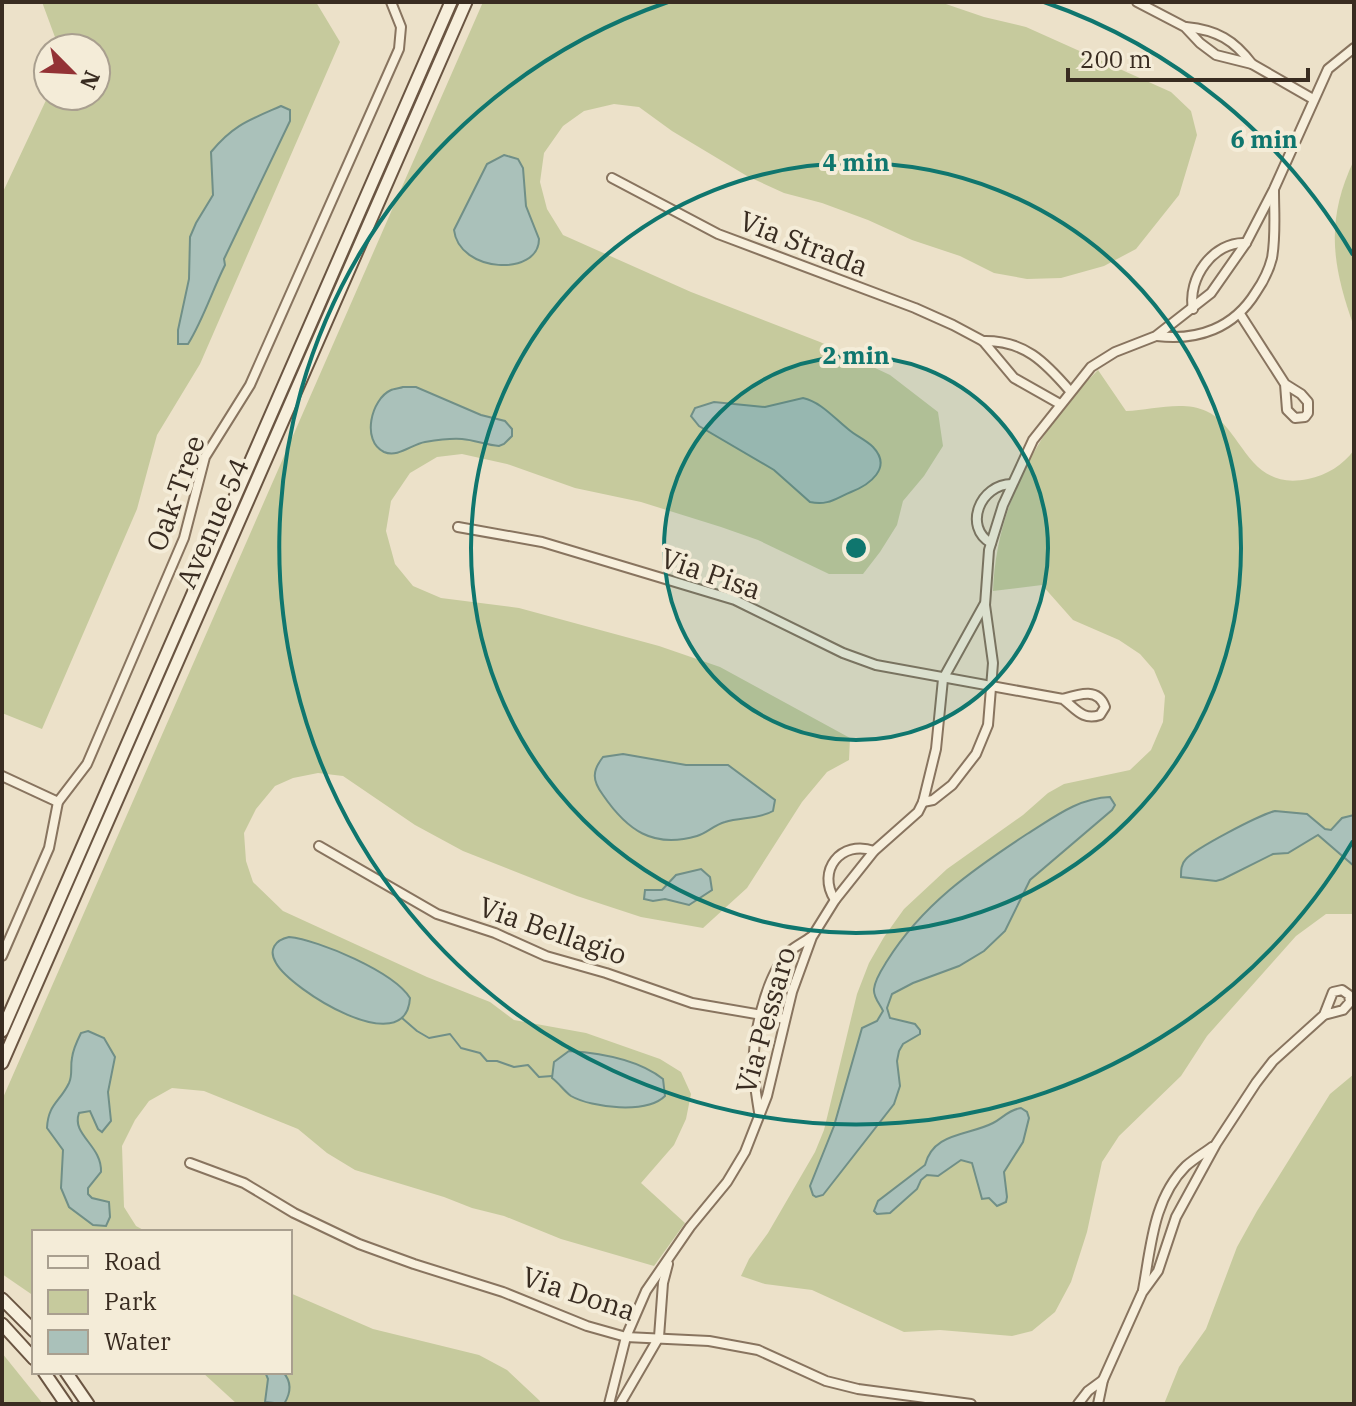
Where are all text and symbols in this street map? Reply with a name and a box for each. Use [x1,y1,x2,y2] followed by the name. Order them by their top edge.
[32,32,112,112] north arrow
[1068,32,1308,82] scale bar
[1080,43,1152,75] text: 200 m
[74,66,108,94] text: N
[1230,123,1298,155] text: 6 min
[822,146,890,178] text: 4 min
[734,202,874,284] street label: Via Strada
[822,339,890,371] text: 2 min
[137,430,213,556] street label: Oak-Tree
[167,452,257,594] street label: Avenue 54
[842,534,870,562] centre of rings
[656,539,766,607] street label: Via Pisa
[474,887,632,973] street label: Via Bellagio
[726,942,804,1098] street label: Via Pessaro
[32,1230,292,1374] legend
[104,1245,161,1277] text: Road
[517,1257,641,1329] street label: Via Dona
[104,1285,156,1317] text: Park
[104,1325,171,1357] text: Water

